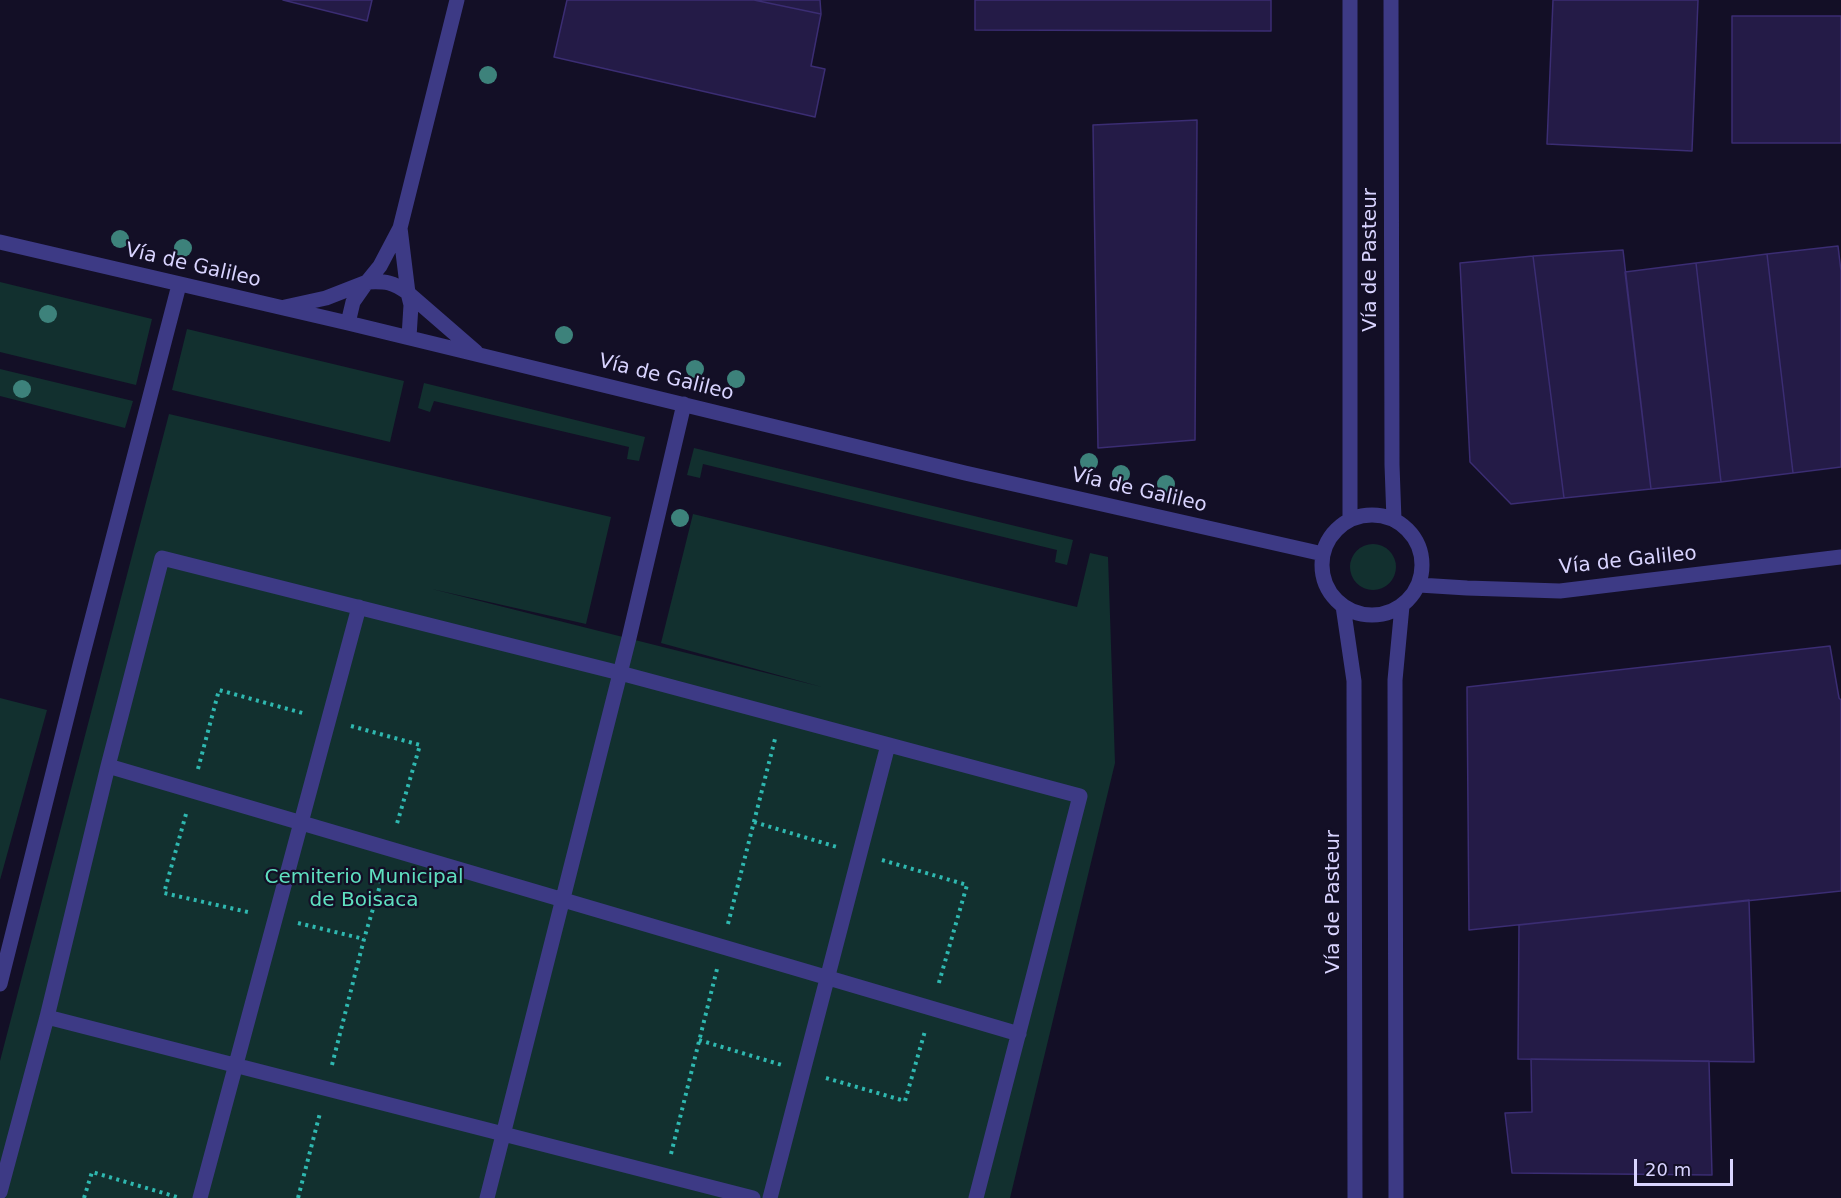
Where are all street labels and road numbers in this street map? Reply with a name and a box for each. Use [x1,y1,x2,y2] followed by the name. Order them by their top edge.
[1359,188,1383,332] street label: Vía de Pasteur
[123,239,263,293] street label: Vía de Galileo
[596,350,736,406] street label: Vía de Galileo
[1069,464,1209,518] street label: Vía de Galileo
[1558,542,1698,580] street label: Vía de Galileo
[1322,830,1346,974] street label: Vía de Pasteur

